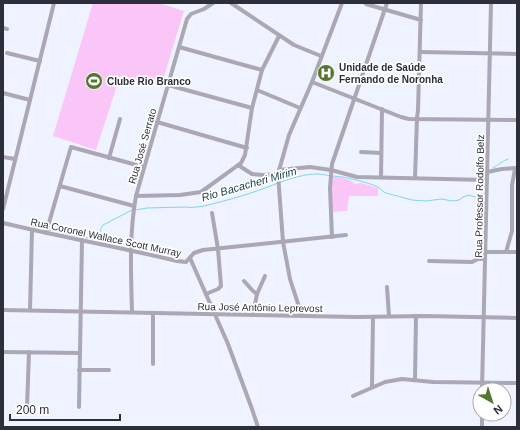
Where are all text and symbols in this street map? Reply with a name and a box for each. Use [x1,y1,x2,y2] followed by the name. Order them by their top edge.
[339,62,443,85] place label: Unidade de Saúde Fernando de Noronha
[316,63,336,83] hospital icon: Unidade de Saúde Fernando de Noronha
[84,71,104,91] sports icon: Clube Rio Branco
[107,76,191,87] place label: Clube Rio Branco
[126,107,159,185] street label: Rua José Serrato
[473,134,486,258] street label: Rua Professor Rodolfo Belz
[200,165,298,203] water label: Rio Bacacheri Mirim
[30,216,182,259] street label: Rua Coronel Wallace Scott Murray
[197,301,323,314] street label: Rua José Antônio Leprevost
[472,382,512,422] north arrow
[10,396,120,422] scale bar
[16,403,49,417] text: 200 m
[491,403,505,417] text: N

